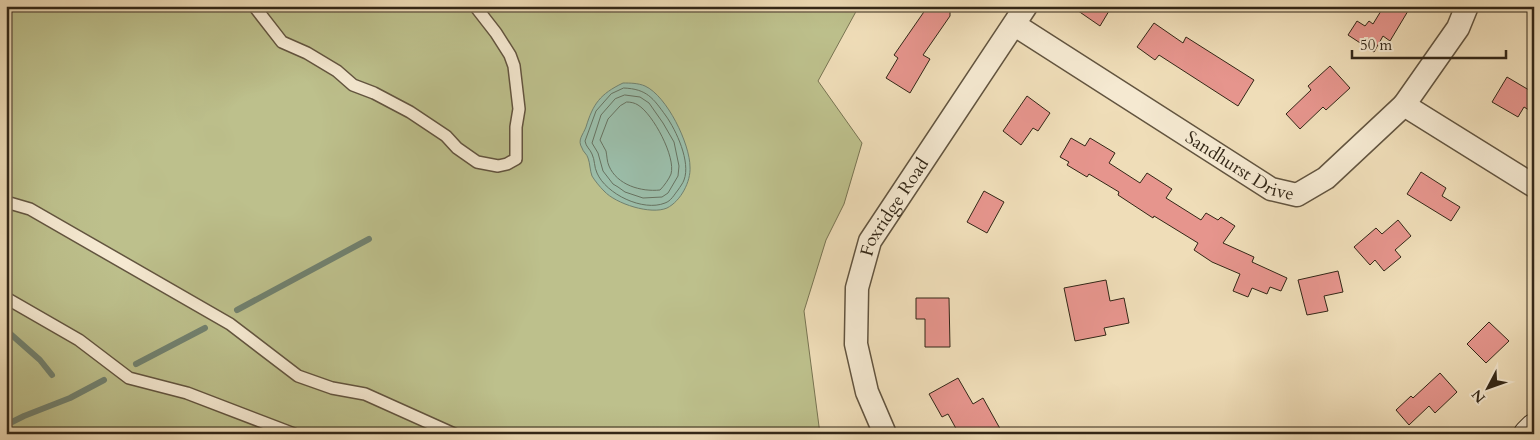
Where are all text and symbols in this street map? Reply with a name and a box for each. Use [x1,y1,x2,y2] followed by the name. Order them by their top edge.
[1352,28,1506,60] scale bar
[1360,35,1392,55] text: 50 m
[1180,125,1297,207] street label: Sandhurst Drive
[854,153,935,259] street label: Foxridge Road
[1462,362,1512,412] north arrow
[1467,385,1490,407] text: N

